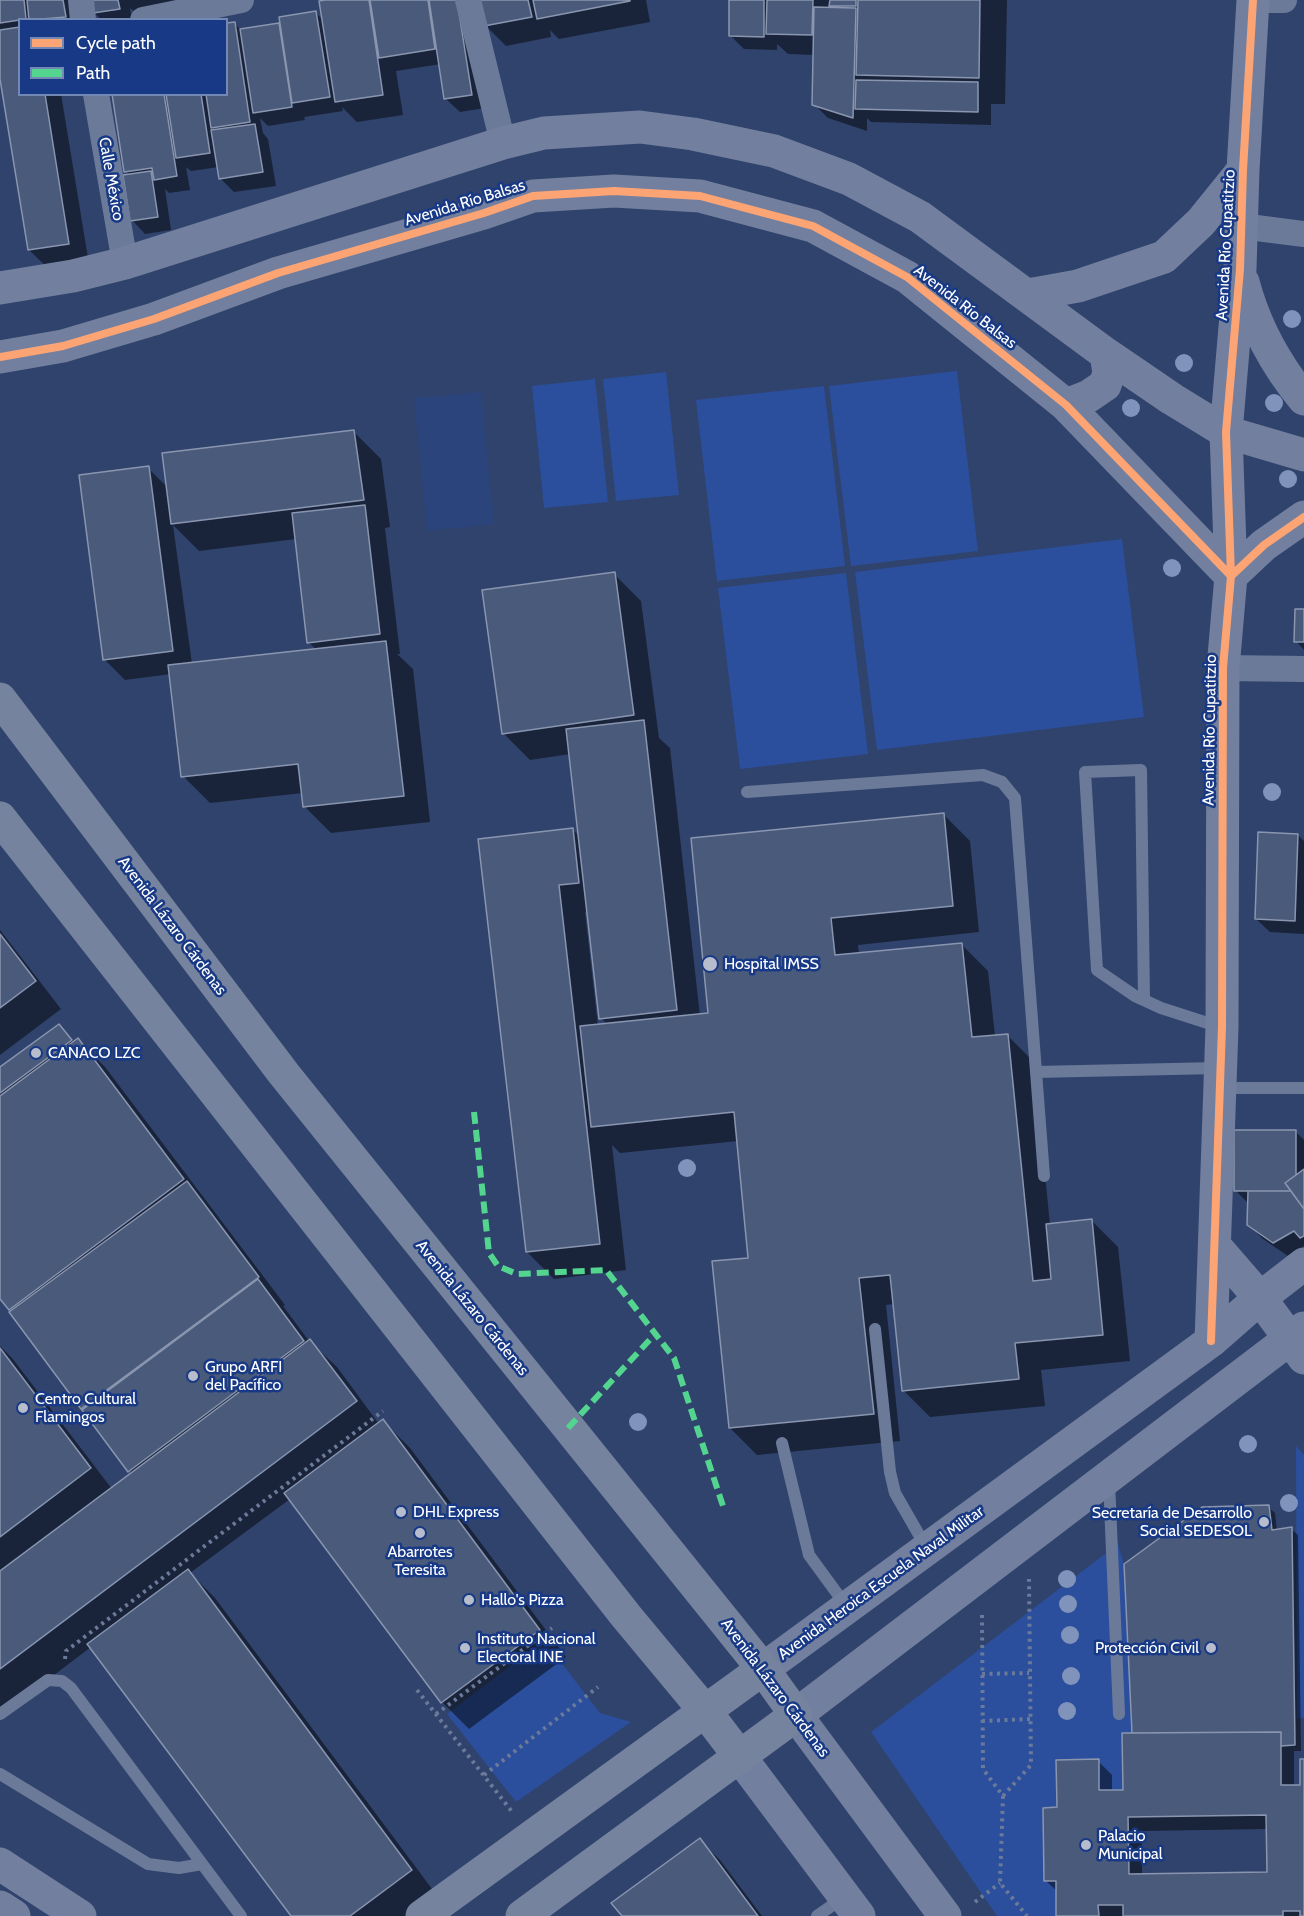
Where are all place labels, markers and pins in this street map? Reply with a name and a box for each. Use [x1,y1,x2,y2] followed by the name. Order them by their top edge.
[724,954,819,974] place label: Hospital IMSS
[701,955,719,973] marker: Hospital IMSS
[48,1043,141,1063] place label: CANACO LZC
[29,1046,43,1060] marker: CANACO LZC
[205,1357,282,1395] place label: Grupo ARFI del Pacífico
[186,1369,200,1383] marker: Grupo ARFI del Pacífico
[35,1389,136,1427] place label: Centro Cultural Flamingos
[16,1401,30,1415] marker: Centro Cultural Flamingos
[413,1502,499,1522] place label: DHL Express
[1092,1503,1252,1541] place label: Secretaría de Desarrollo Social SEDESOL
[394,1505,408,1519] marker: DHL Express
[1257,1515,1271,1529] marker: Secretaría de Desarrollo Social SEDESOL
[413,1526,427,1540] marker: Abarrotes Teresita
[387,1542,453,1580] place label: Abarrotes Teresita
[481,1590,564,1610] place label: Hallo's Pizza
[462,1593,476,1607] marker: Hallo's Pizza
[477,1629,595,1667] place label: Instituto Nacional Electoral INE
[1095,1638,1199,1658] place label: Protección Civil
[458,1641,472,1655] marker: Instituto Nacional Electoral INE
[1204,1641,1218,1655] marker: Protección Civil
[1098,1826,1163,1864] place label: Palacio Municipal
[1079,1838,1093,1852] marker: Palacio Municipal

